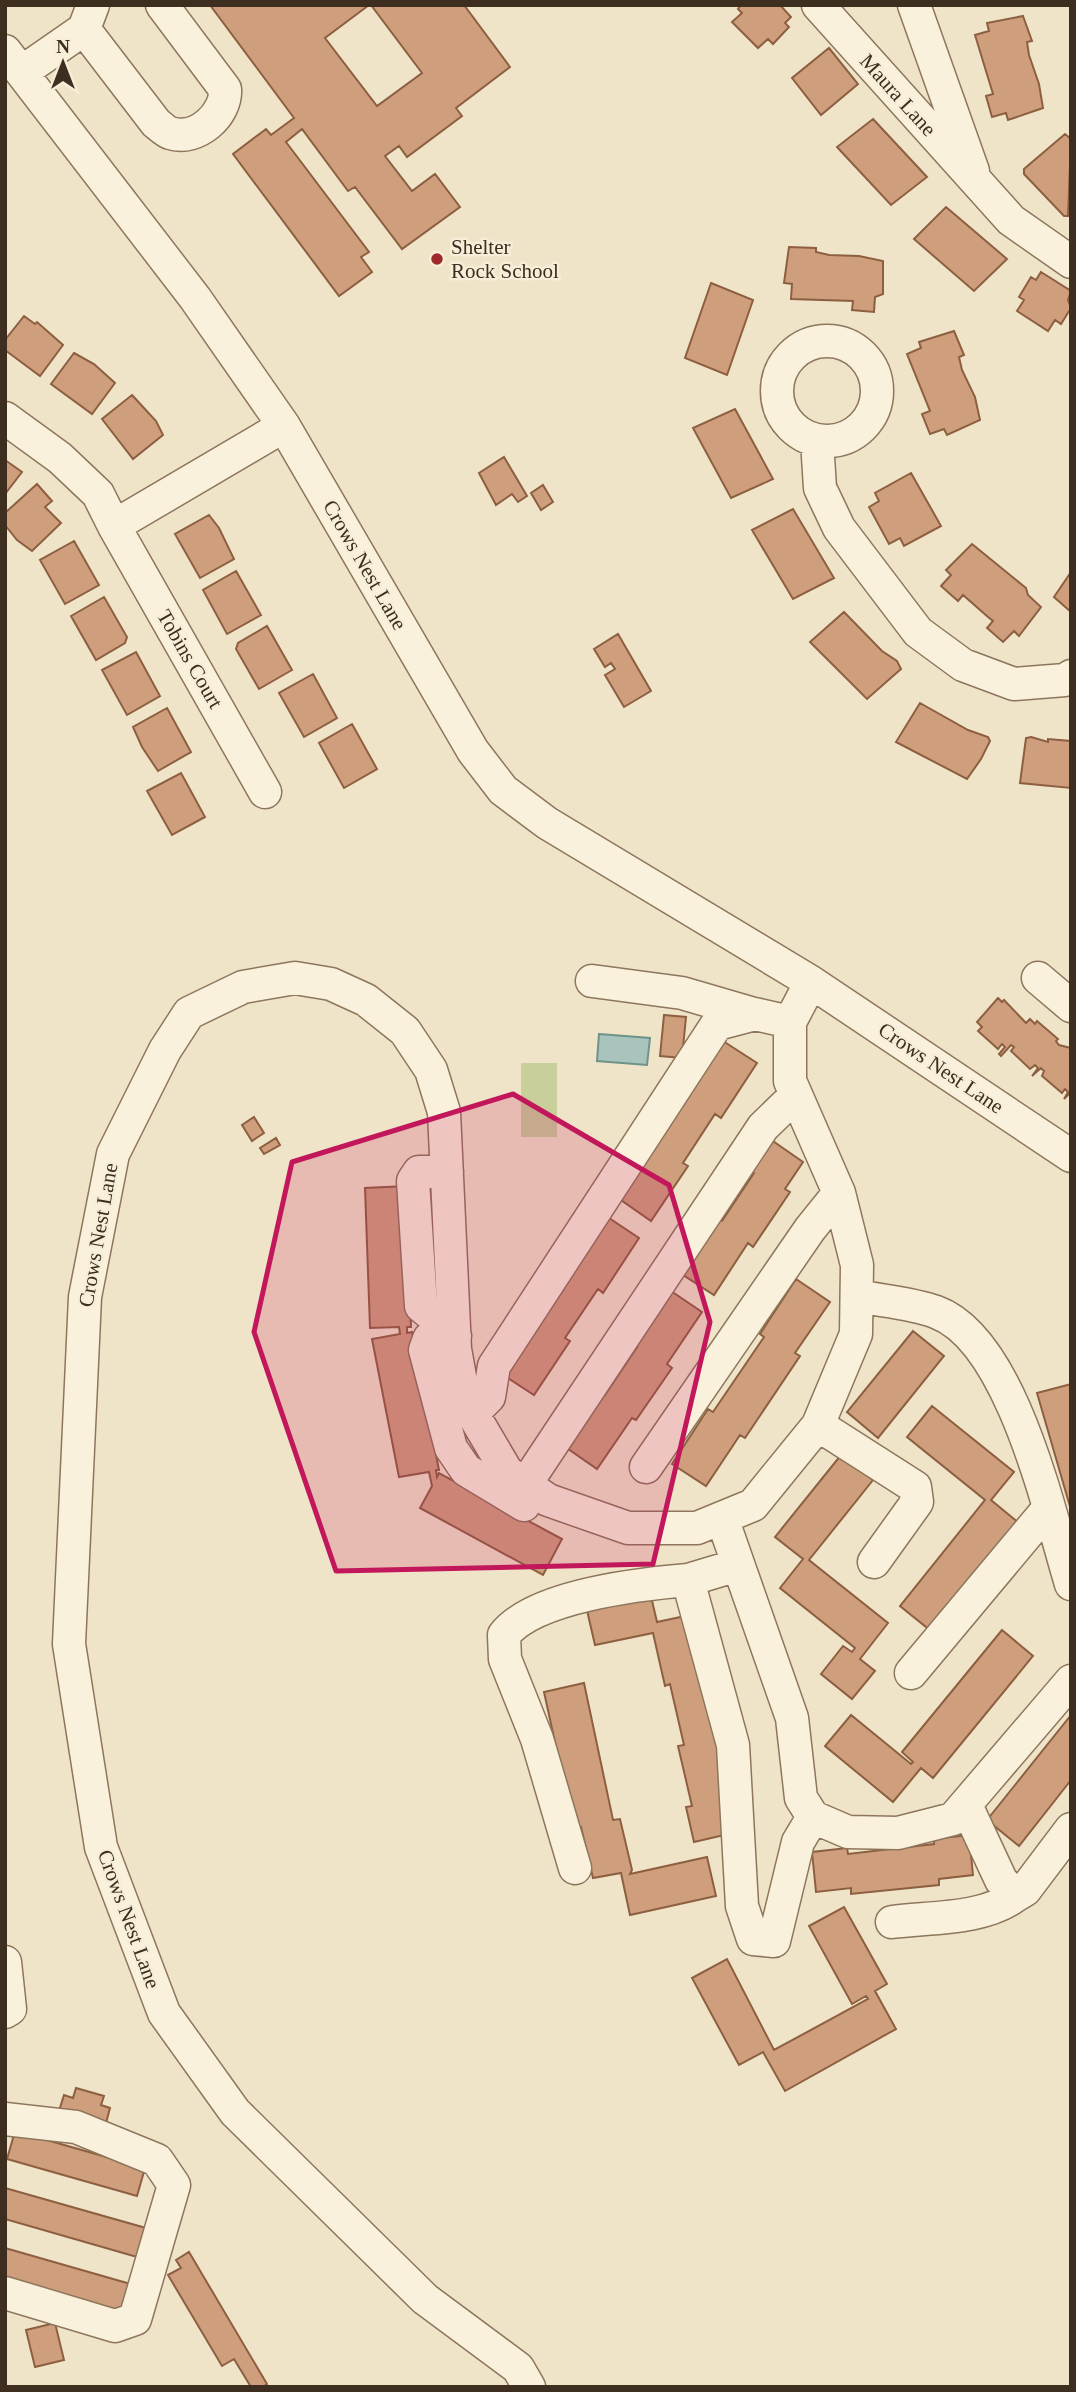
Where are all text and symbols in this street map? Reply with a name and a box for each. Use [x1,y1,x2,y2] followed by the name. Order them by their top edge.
[28,28,98,98] north arrow
[56,36,70,57] text: N
[855,49,941,141] street label: Maura Lane
[451,235,559,283] place label: Shelter Rock School
[429,251,445,267] marker: Shelter Rock School
[318,496,412,634] street label: Crows Nest Lane
[152,605,228,713] street label: Tobins Court
[874,1017,1008,1119] street label: Crows Nest Lane
[74,1161,122,1309] street label: Crows Nest Lane
[93,1846,165,1992] street label: Crows Nest Lane

